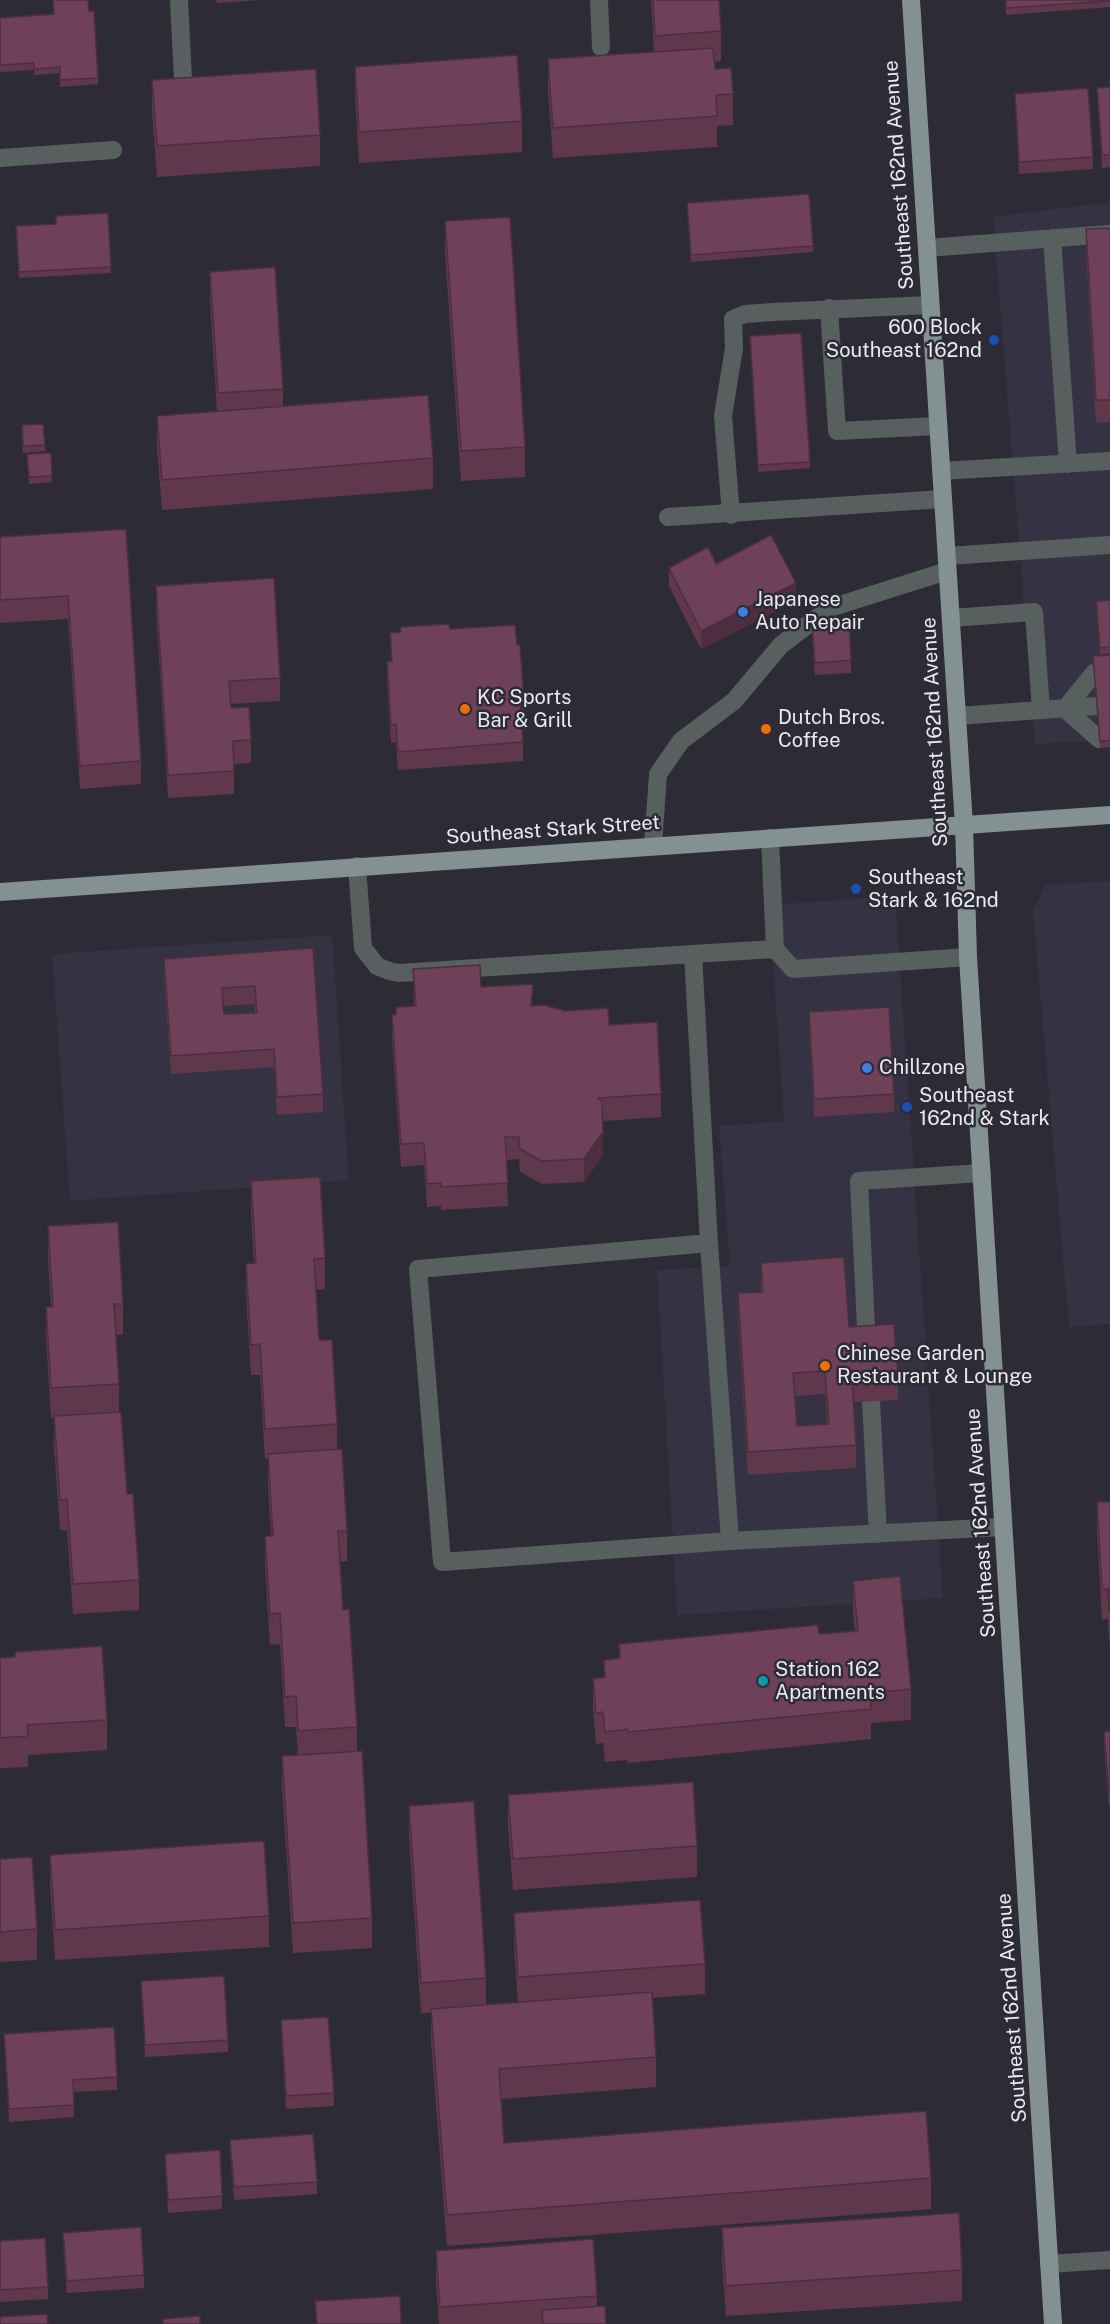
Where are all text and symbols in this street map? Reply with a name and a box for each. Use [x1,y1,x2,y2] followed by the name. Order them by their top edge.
[879,60,919,290] street label: Southeast 162nd Avenue
[826,316,982,363] place label: 600 Block Southeast 162nd
[987,333,1001,347] marker: 600 Block Southeast 162nd
[755,588,865,635] place label: Japanese Auto Repair
[736,605,750,619] marker: Japanese Auto Repair
[917,617,953,847] street label: Southeast 162nd Avenue
[477,686,573,733] place label: KC Sports Bar & Grill
[458,702,472,716] marker: KC Sports Bar & Grill
[778,706,885,753] place label: Dutch Bros. Coffee
[759,722,773,736] marker: Dutch Bros. Coffee
[445,811,661,849] street label: Southeast Stark Street
[868,866,999,913] place label: Southeast Stark & 162nd
[849,882,863,896] marker: Southeast Stark & 162nd
[879,1056,965,1080] place label: Chillzone
[860,1061,874,1075] marker: Chillzone
[919,1084,1050,1131] place label: Southeast 162nd & Stark
[900,1100,914,1114] marker: Southeast 162nd & Stark
[837,1342,1032,1389] place label: Chinese Garden Restaurant & Lounge
[818,1359,832,1373] marker: Chinese Garden Restaurant & Lounge
[961,1408,1001,1638] street label: Southeast 162nd Avenue
[775,1658,885,1705] place label: Station 162 Apartments
[756,1674,770,1688] marker: Station 162 Apartments
[992,1893,1032,2123] street label: Southeast 162nd Avenue

